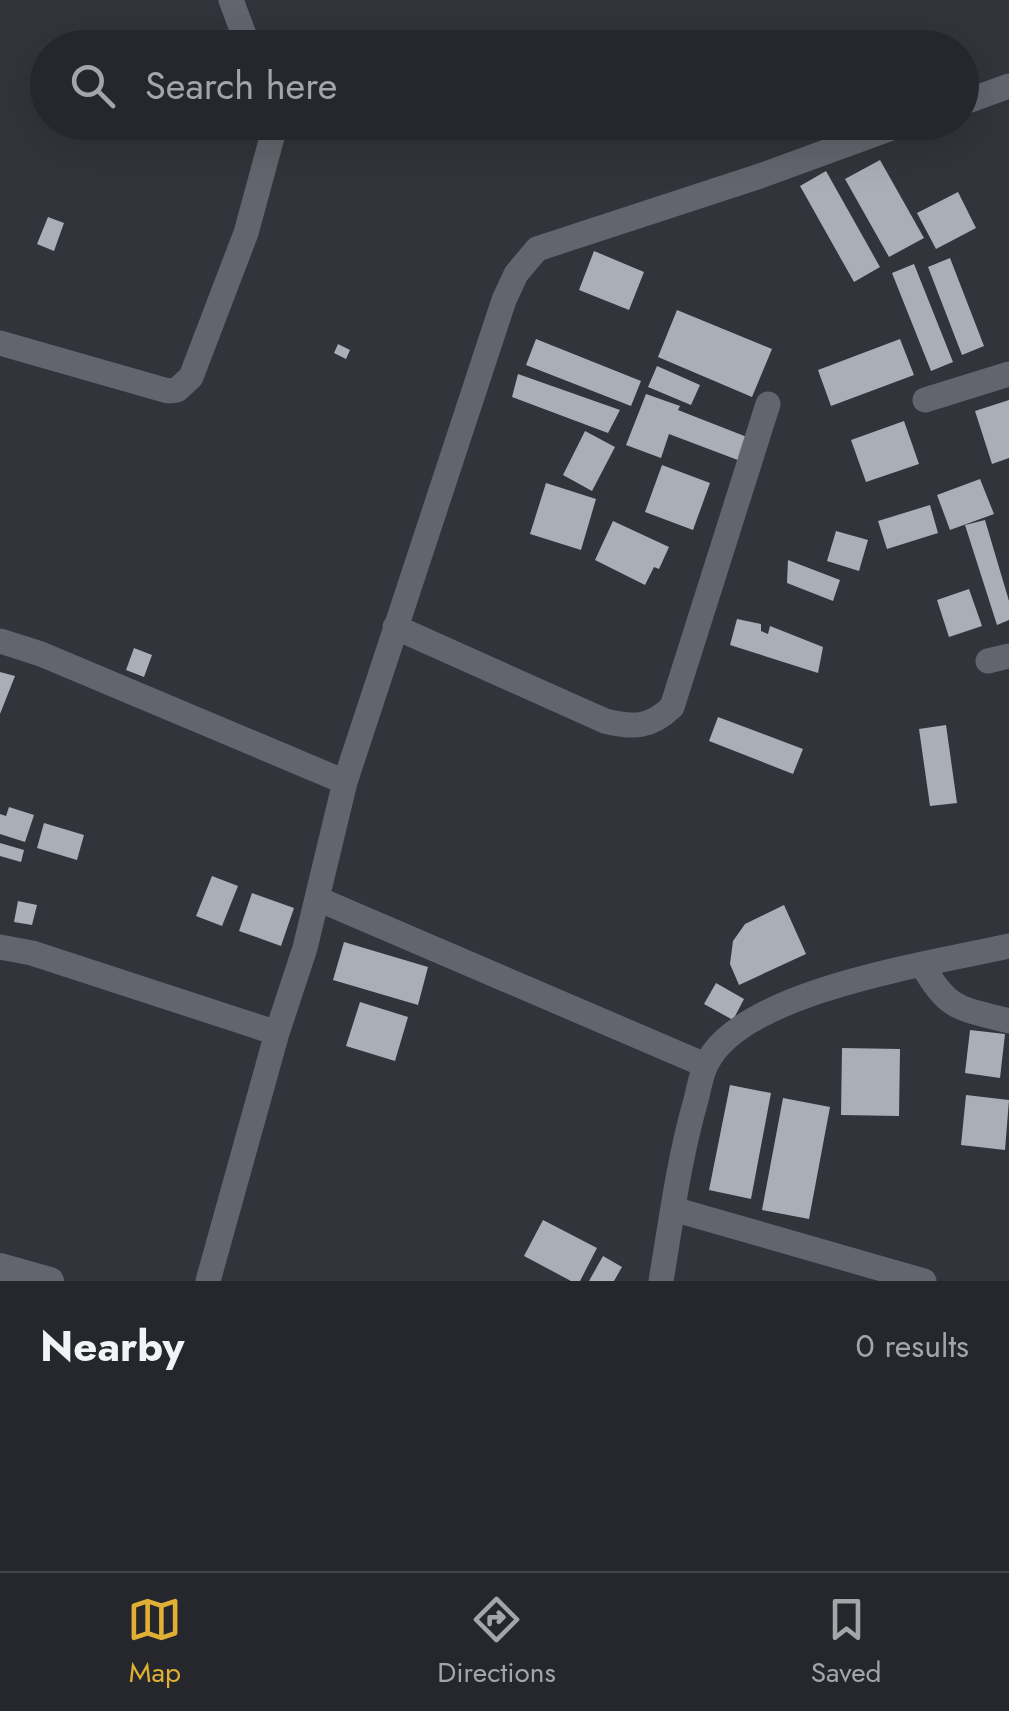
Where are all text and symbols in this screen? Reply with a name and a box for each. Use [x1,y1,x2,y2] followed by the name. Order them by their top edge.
[30,30,979,140] search box
[65,58,120,113] icon: search
[145,58,337,113] text: Search here
[40,1316,184,1377] text: Nearby
[856,1323,969,1369] text: 0 results
[127,1592,182,1693] tab: Map
[437,1592,556,1693] tab: Directions
[811,1592,882,1693] tab: Saved

